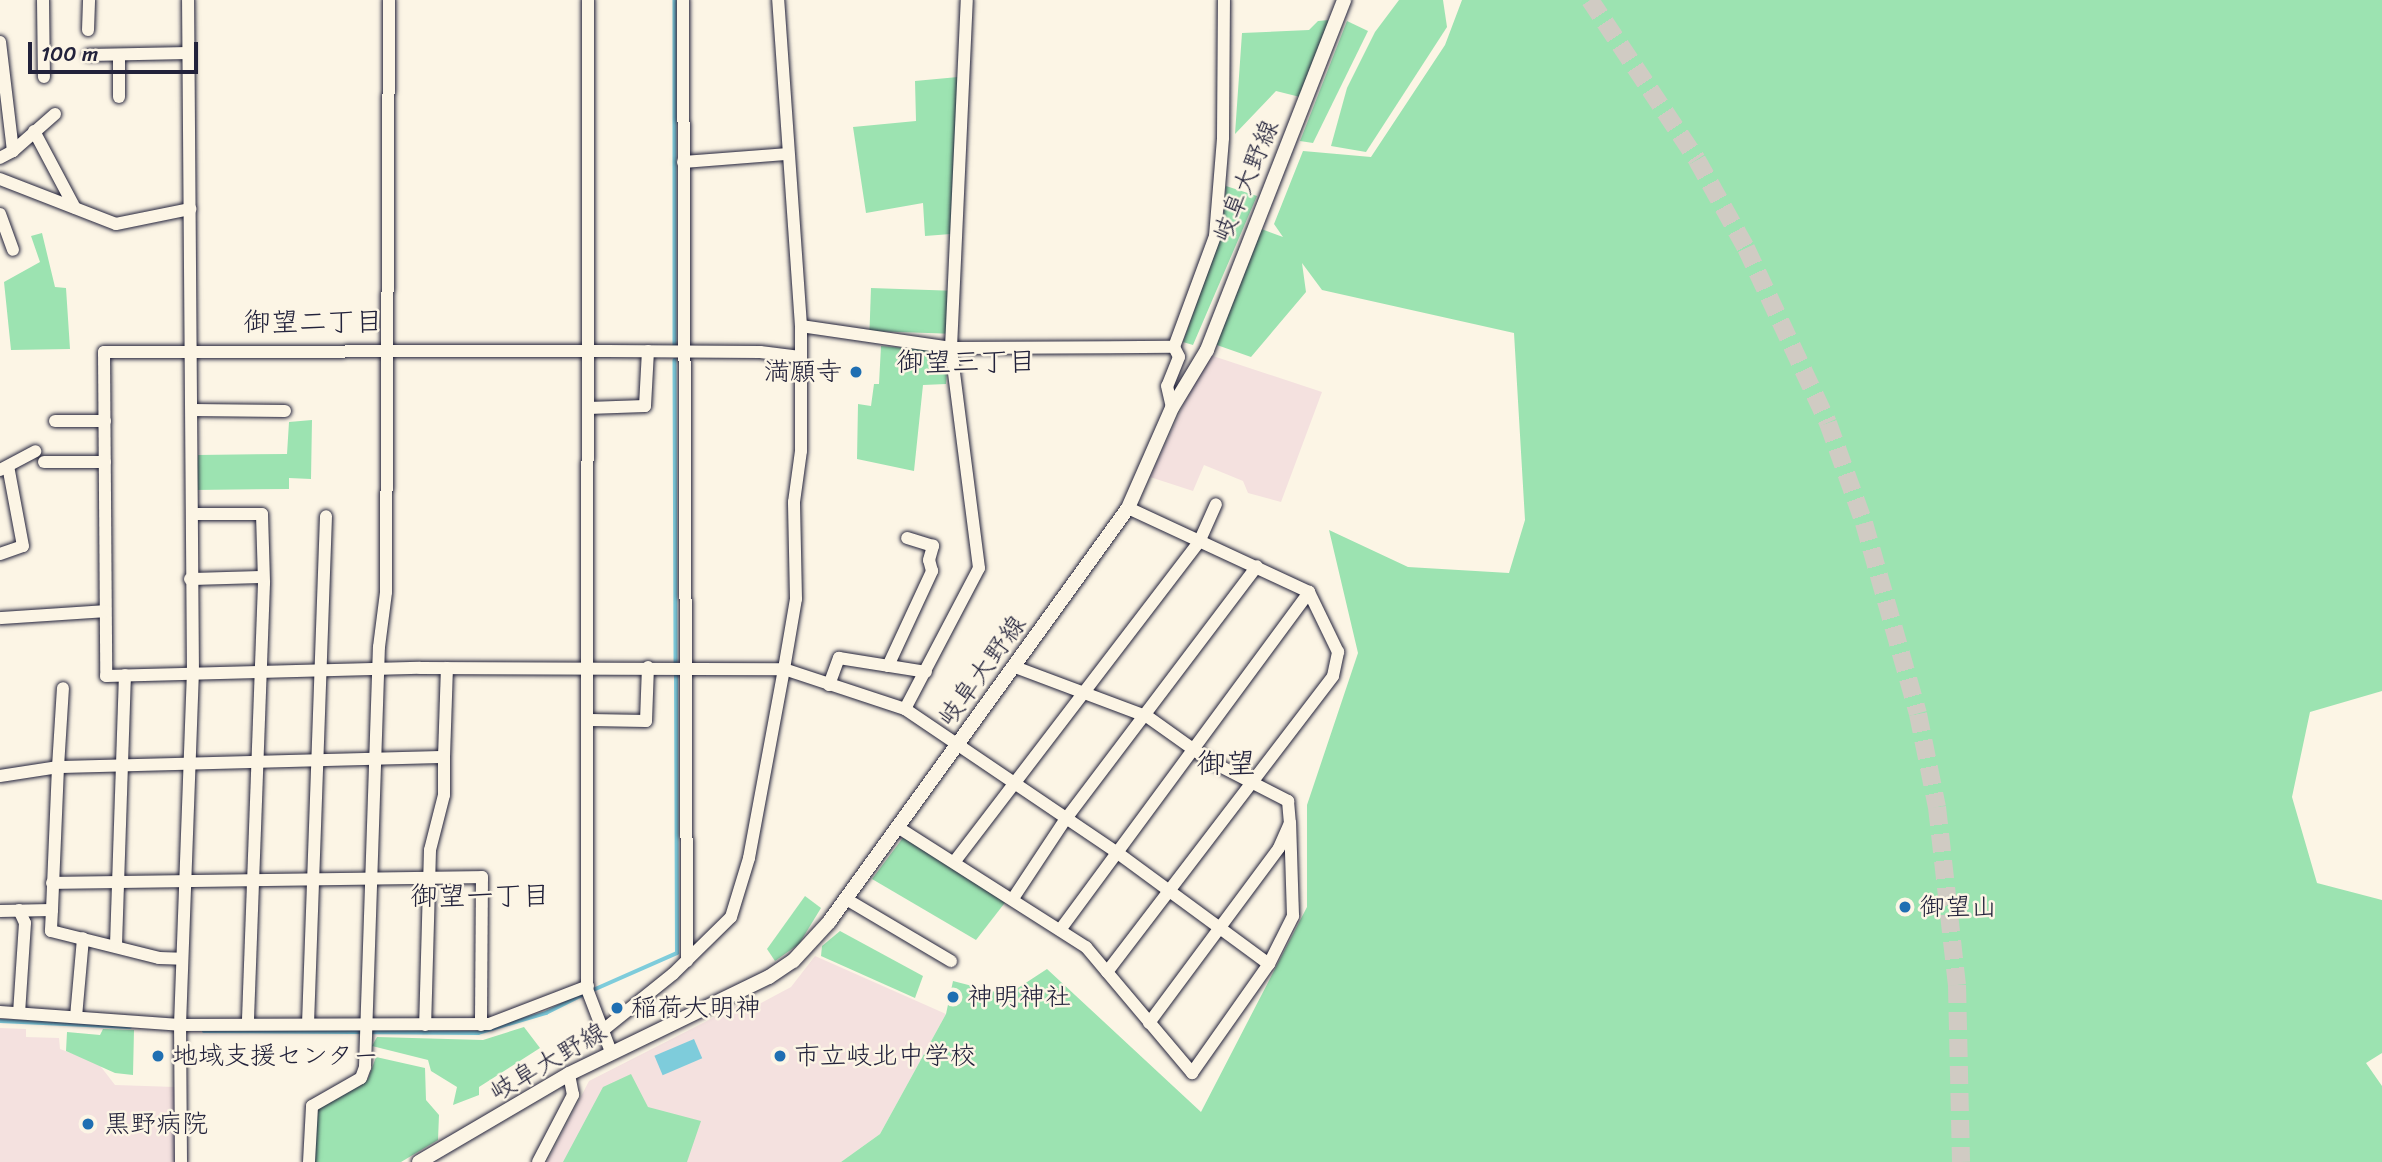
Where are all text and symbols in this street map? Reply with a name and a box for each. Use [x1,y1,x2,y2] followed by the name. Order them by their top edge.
[32,28,201,72] scale bar
[41,35,98,73] text: 100 m
[1206,115,1286,247] street label: 岐阜大野線
[243,305,383,339] district label: 御望二丁目
[896,345,1036,379] district label: 御望三丁目
[764,356,842,388] place label: 満願寺
[848,364,864,380] marker: 満願寺
[931,609,1033,733] street label: 岐阜大野線
[1196,745,1256,781] district label: 御望
[410,879,550,913] district label: 御望一丁目
[1919,891,1997,923] place label: 御望山
[1897,899,1913,915] marker: 御望山
[967,981,1071,1013] place label: 神明神社
[945,989,961,1005] marker: 神明神社
[631,992,761,1024] place label: 稲荷大明神
[609,1000,625,1016] marker: 稲荷大明神
[484,1016,612,1108] street label: 岐阜大野線
[172,1040,380,1072] place label: 地域支援センター
[794,1040,976,1072] place label: 市立岐北中学校
[150,1048,166,1064] marker: 地域支援センター
[772,1048,788,1064] marker: 市立岐北中学校
[104,1108,208,1140] place label: 黒野病院
[78,1114,98,1134] marker: 黒野病院

